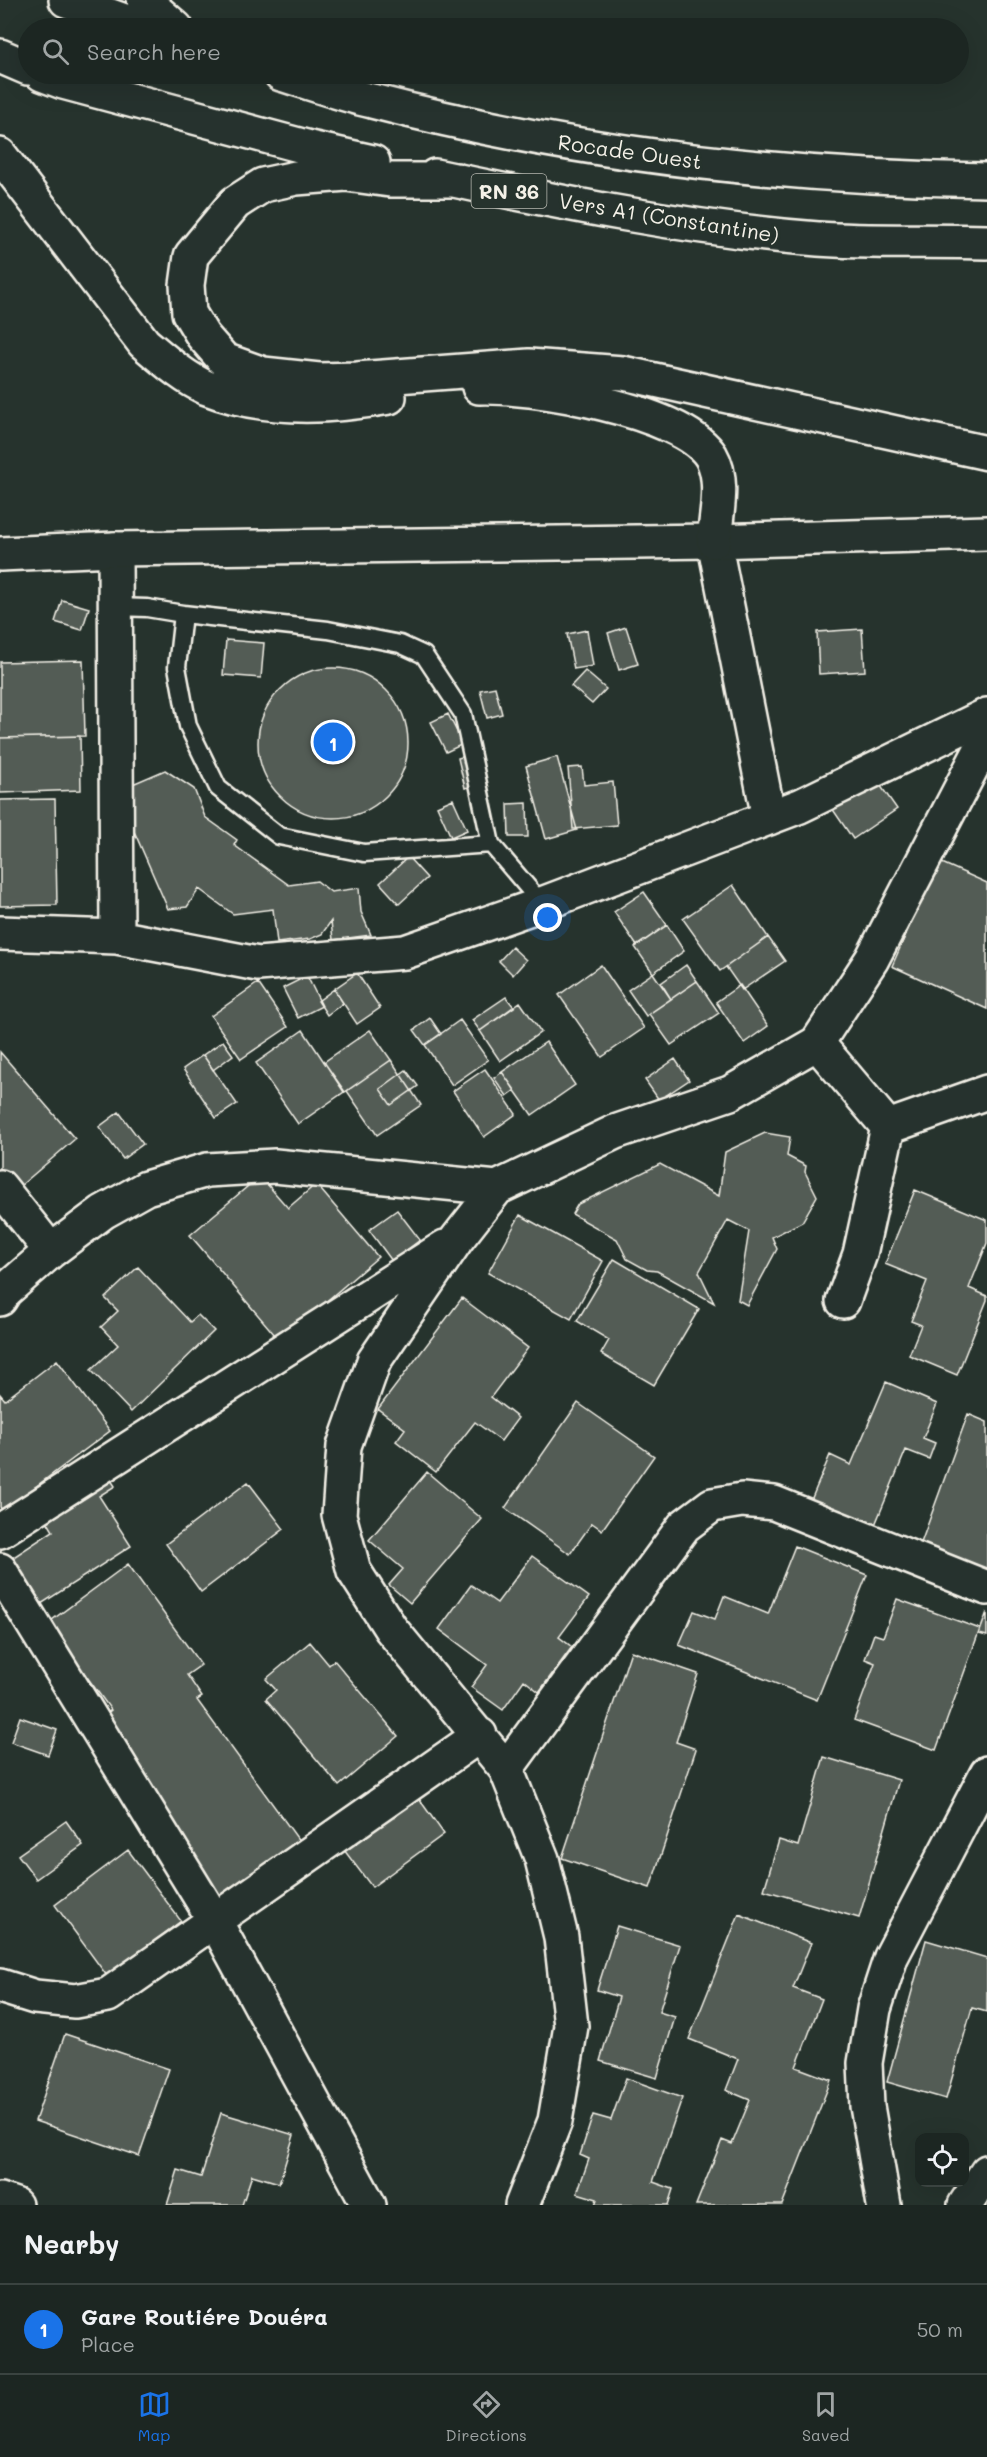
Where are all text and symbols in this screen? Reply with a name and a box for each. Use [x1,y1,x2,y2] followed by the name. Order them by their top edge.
[18,18,969,84] search box
[39,35,72,68] icon: search
[87,37,221,66] text: Search here
[556,128,704,174] street label: Rocade Ouest
[472,174,546,208] road number: RN 36
[557,186,781,248] street label: Vers A1 (Constantine)
[314,720,352,764] pin: 1
[533,903,562,932] your location
[915,2133,969,2187] map controls
[915,2133,969,2187] button: locate
[24,2227,119,2261] text: Nearby
[81,2302,328,2331] text: Gare Routiére Douéra
[39,2316,48,2342] text: 1
[917,2316,963,2342] text: 50 m
[81,2331,135,2357] text: Place
[138,2388,171,2445] tab: Map
[446,2388,527,2445] tab: Directions
[802,2388,849,2445] tab: Saved

